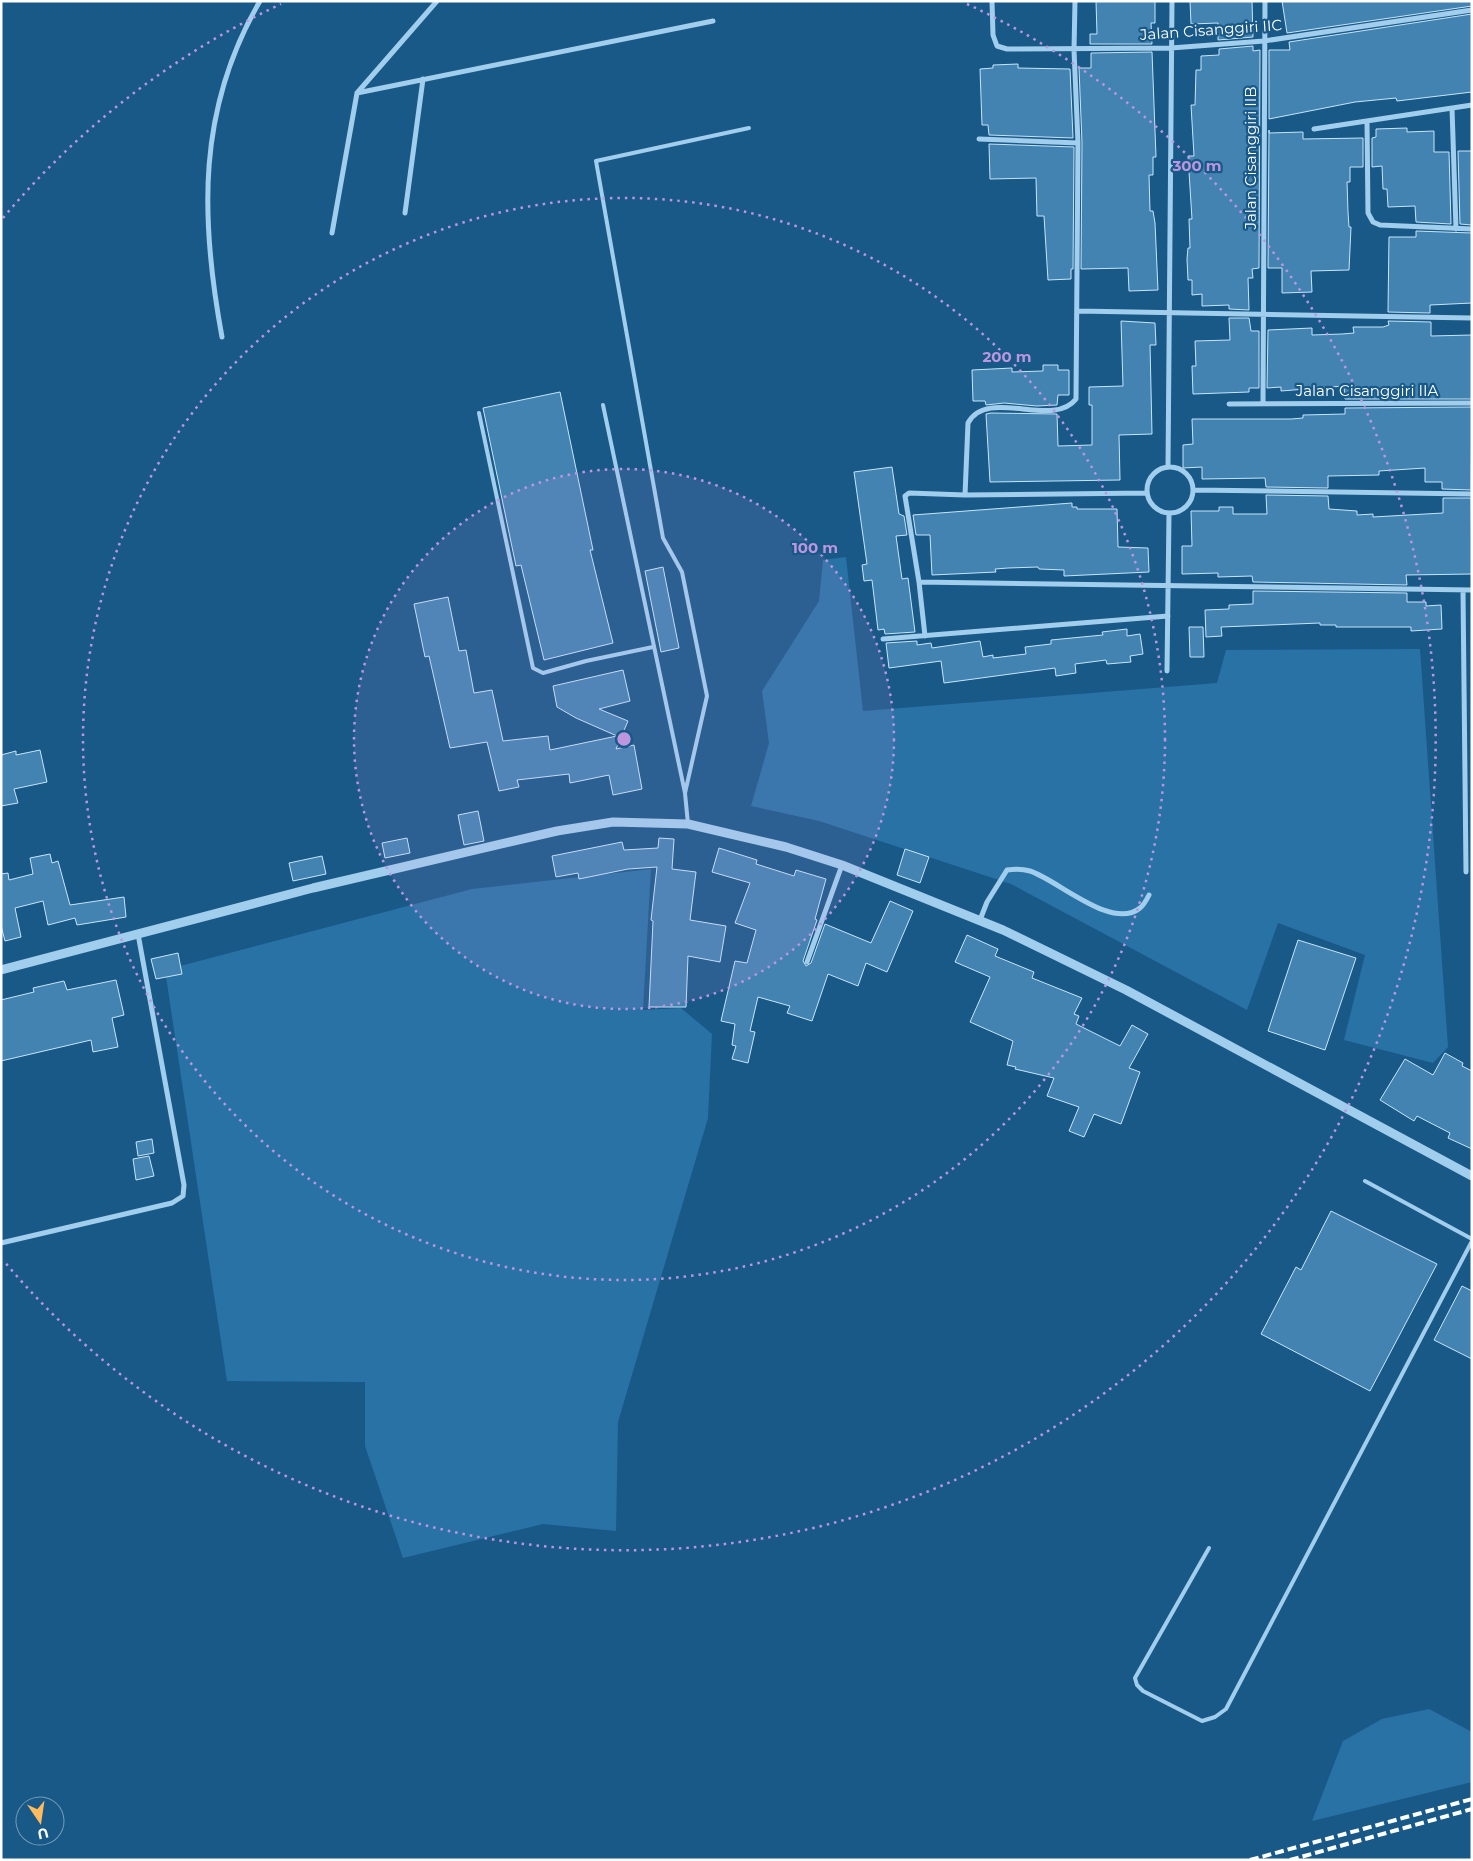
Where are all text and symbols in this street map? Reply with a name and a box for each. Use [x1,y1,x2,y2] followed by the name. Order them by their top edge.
[1138,15,1283,44] street label: Jalan Cisanggiri IIC
[1241,86,1260,231] street label: Jalan Cisanggiri IIB
[1171,156,1222,175] text: 300 m
[982,347,1032,366] text: 200 m
[1295,381,1439,400] street label: Jalan Cisanggiri IIA
[792,538,838,557] text: 100 m
[615,730,633,748] centre of rings
[15,1796,65,1846] north arrow
[36,1824,50,1844] text: U

